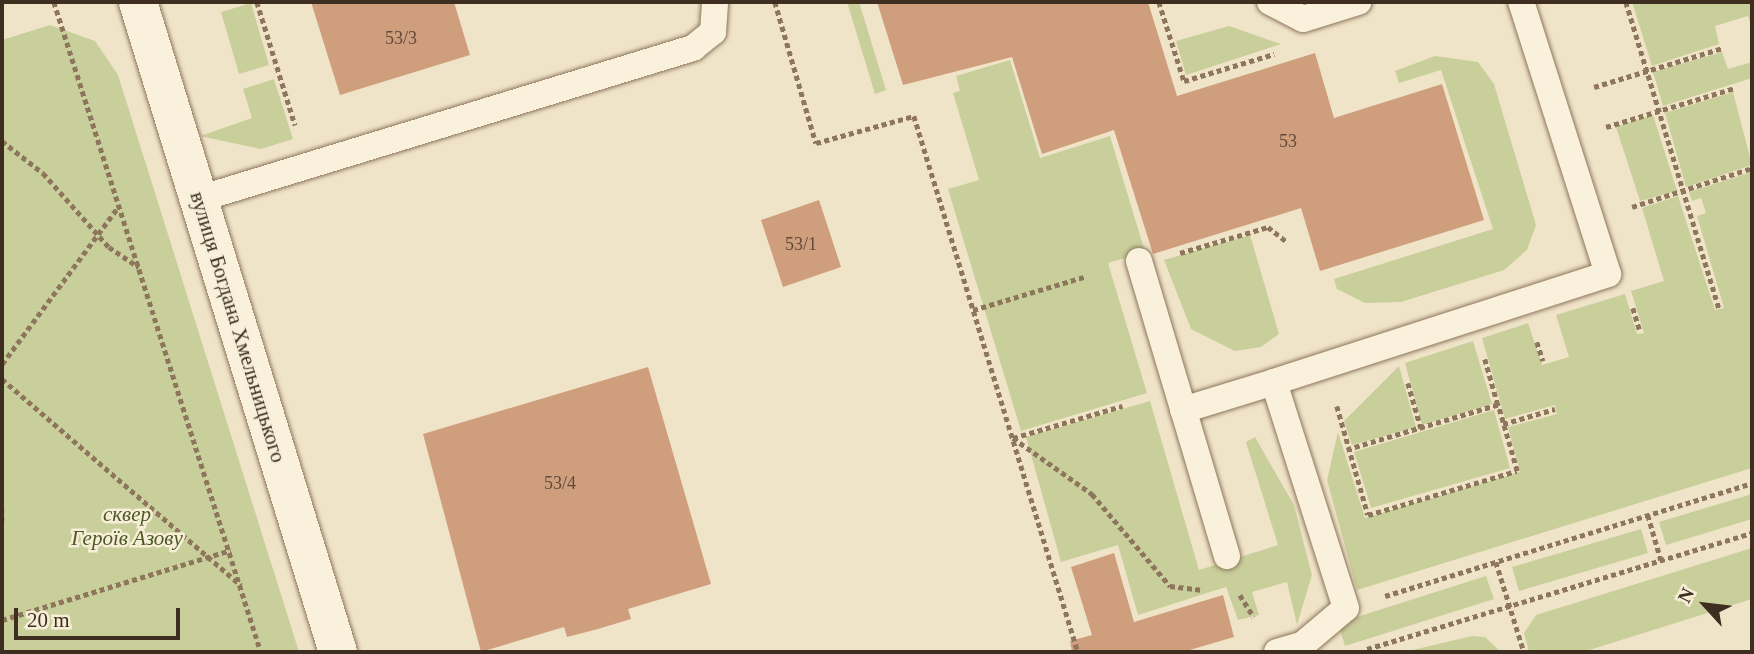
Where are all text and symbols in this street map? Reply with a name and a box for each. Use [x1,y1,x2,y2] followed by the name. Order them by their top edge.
[385,27,417,49] house number: 53/3
[1279,130,1297,152] house number: 53
[185,189,291,465] street label: вулиця Богдана Хмельницького
[785,233,817,255] house number: 53/1
[544,472,576,494] house number: 53/4
[71,501,183,551] park label: сквер Героїв Азову
[1670,570,1740,640] north arrow
[1673,584,1698,606] text: N
[18,594,184,638] scale bar
[27,608,70,632] text: 20 m

